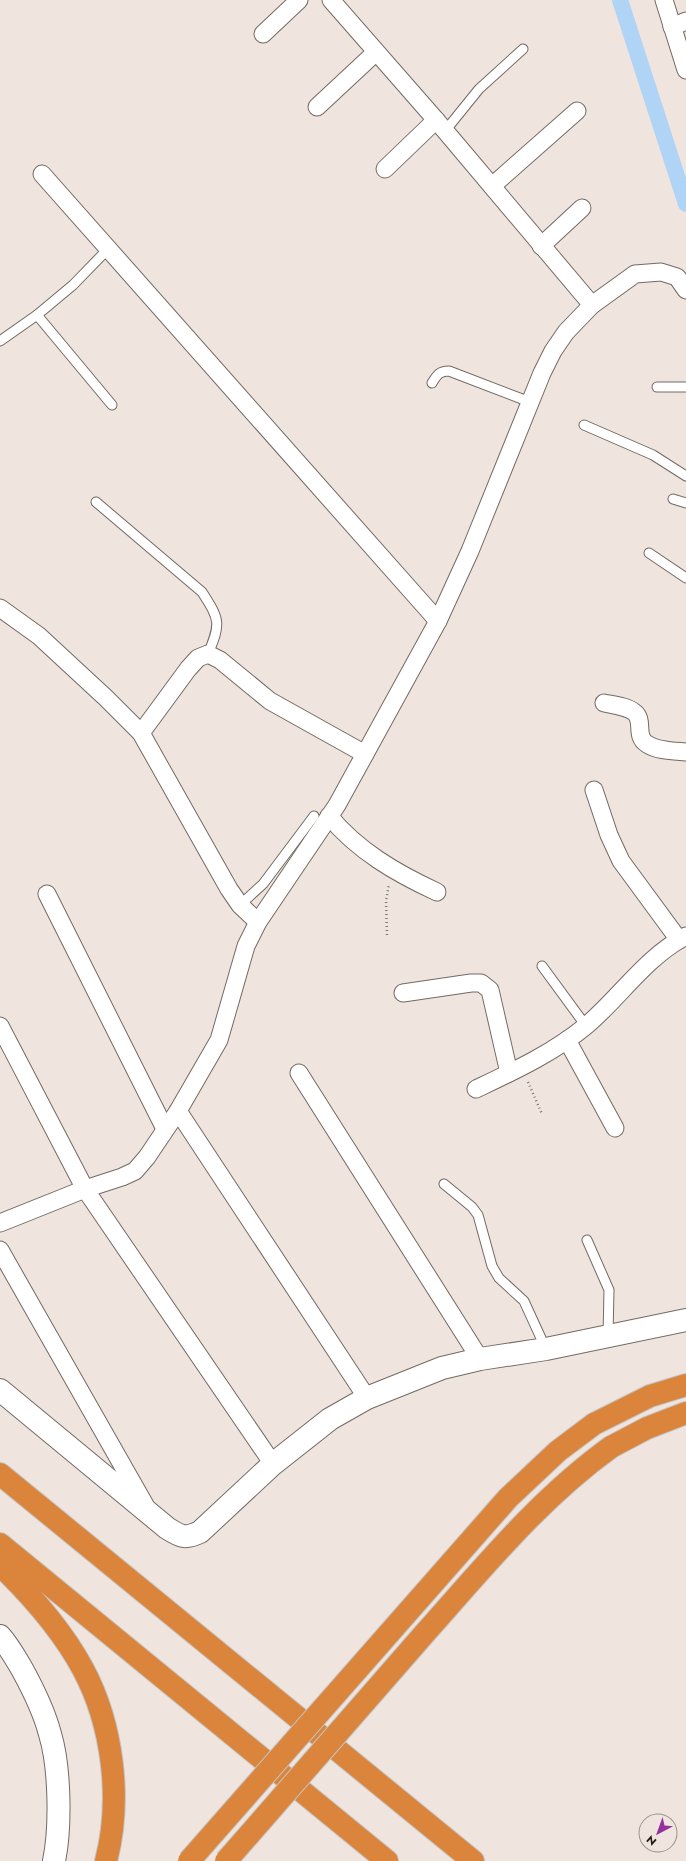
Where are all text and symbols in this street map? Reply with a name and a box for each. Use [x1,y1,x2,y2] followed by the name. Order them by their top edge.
[638,1813,678,1853] north arrow
[643,1832,660,1849] text: N

